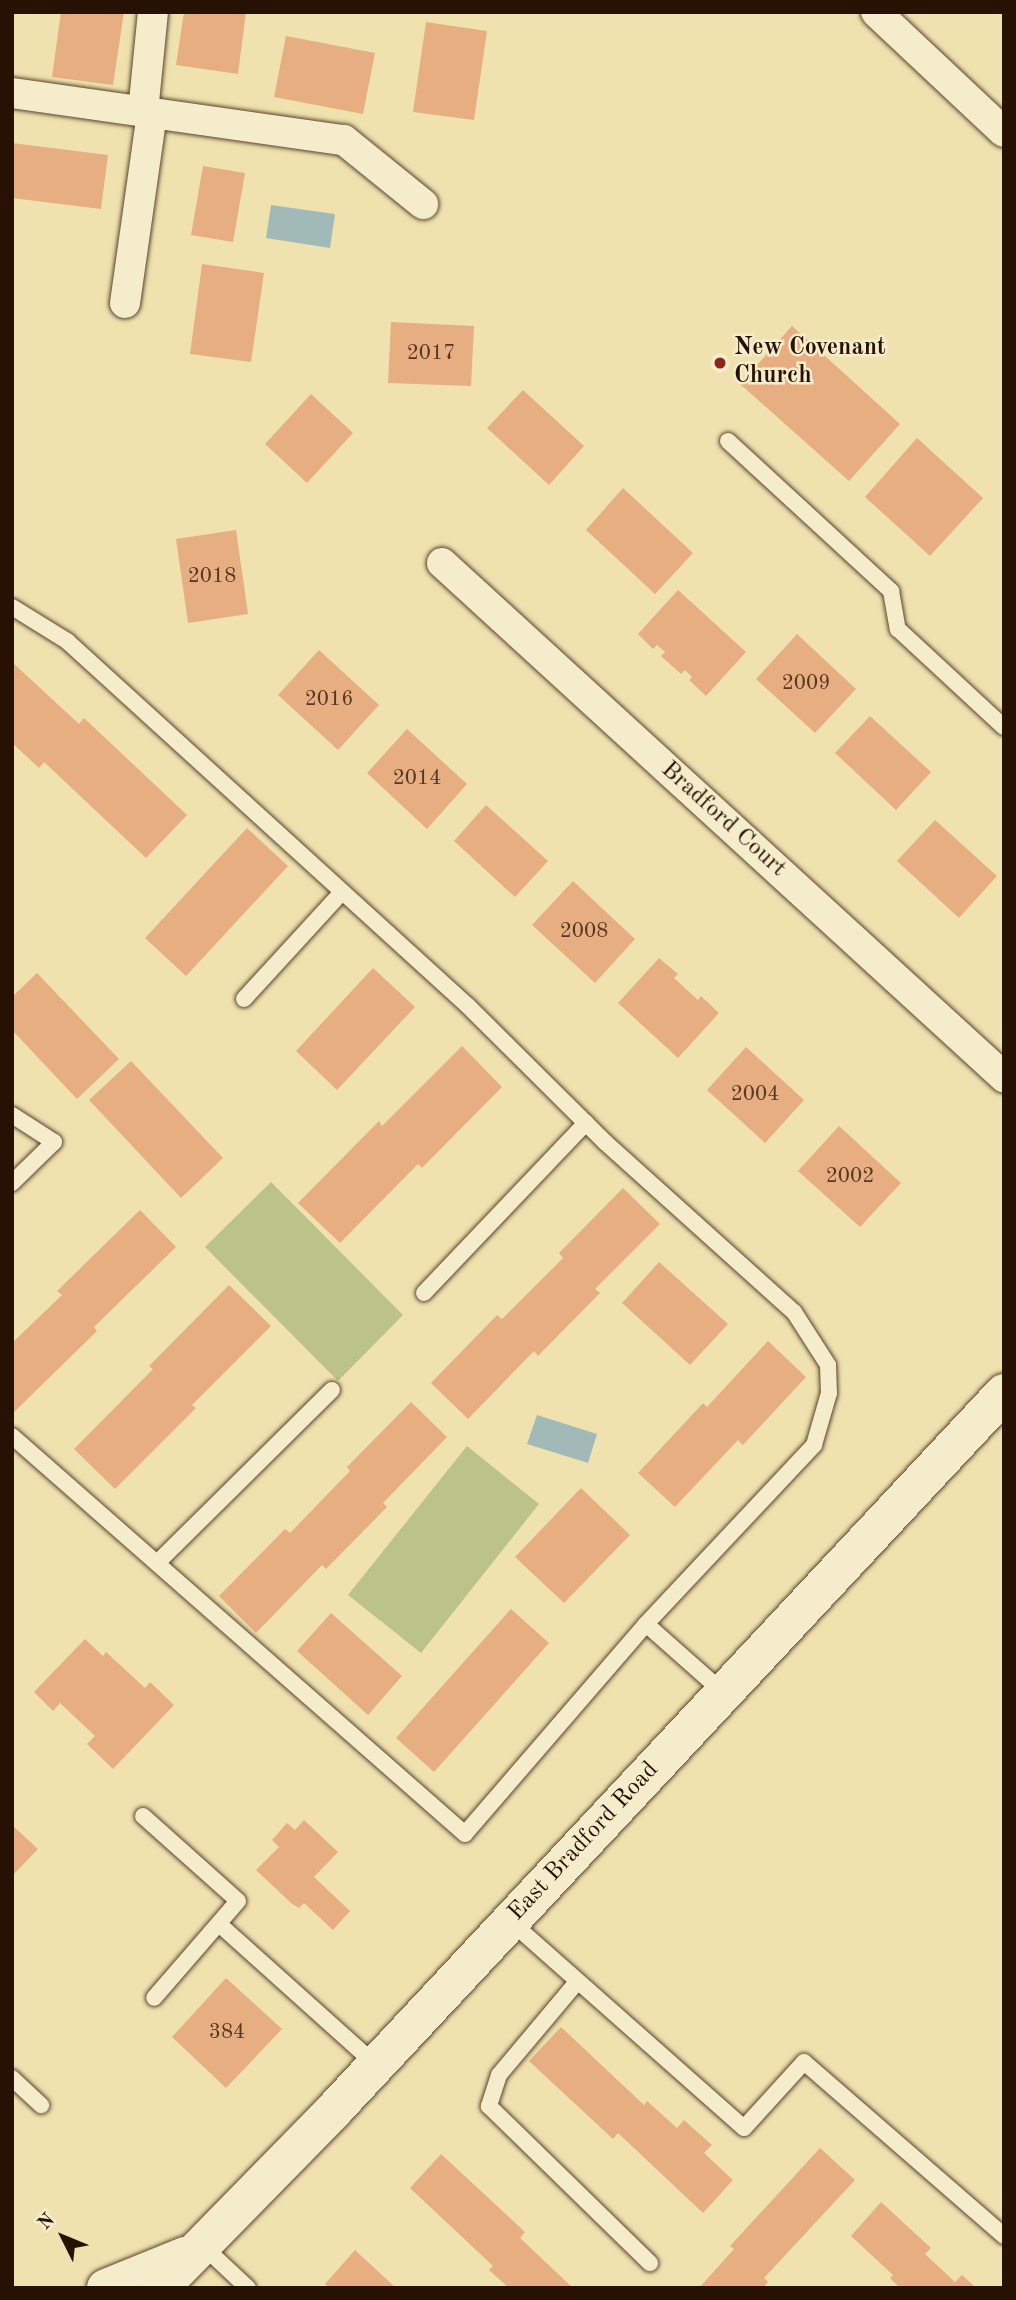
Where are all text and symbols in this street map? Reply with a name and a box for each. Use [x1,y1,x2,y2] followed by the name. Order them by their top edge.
[734,335,886,391] place label: New Covenant Church
[407,341,455,367] house number: 2017
[712,355,728,371] marker: New Covenant Church
[188,564,236,590] house number: 2018
[782,671,830,697] house number: 2009
[305,687,353,713] house number: 2016
[654,756,792,884] street label: Bradford Court
[393,766,441,792] house number: 2014
[560,919,608,945] house number: 2008
[731,1082,779,1108] house number: 2004
[826,1164,874,1190] house number: 2002
[503,1756,665,1928] street label: East Bradford Road
[209,2020,245,2046] house number: 384
[28,2202,98,2272] north arrow
[35,2211,59,2234] text: N

